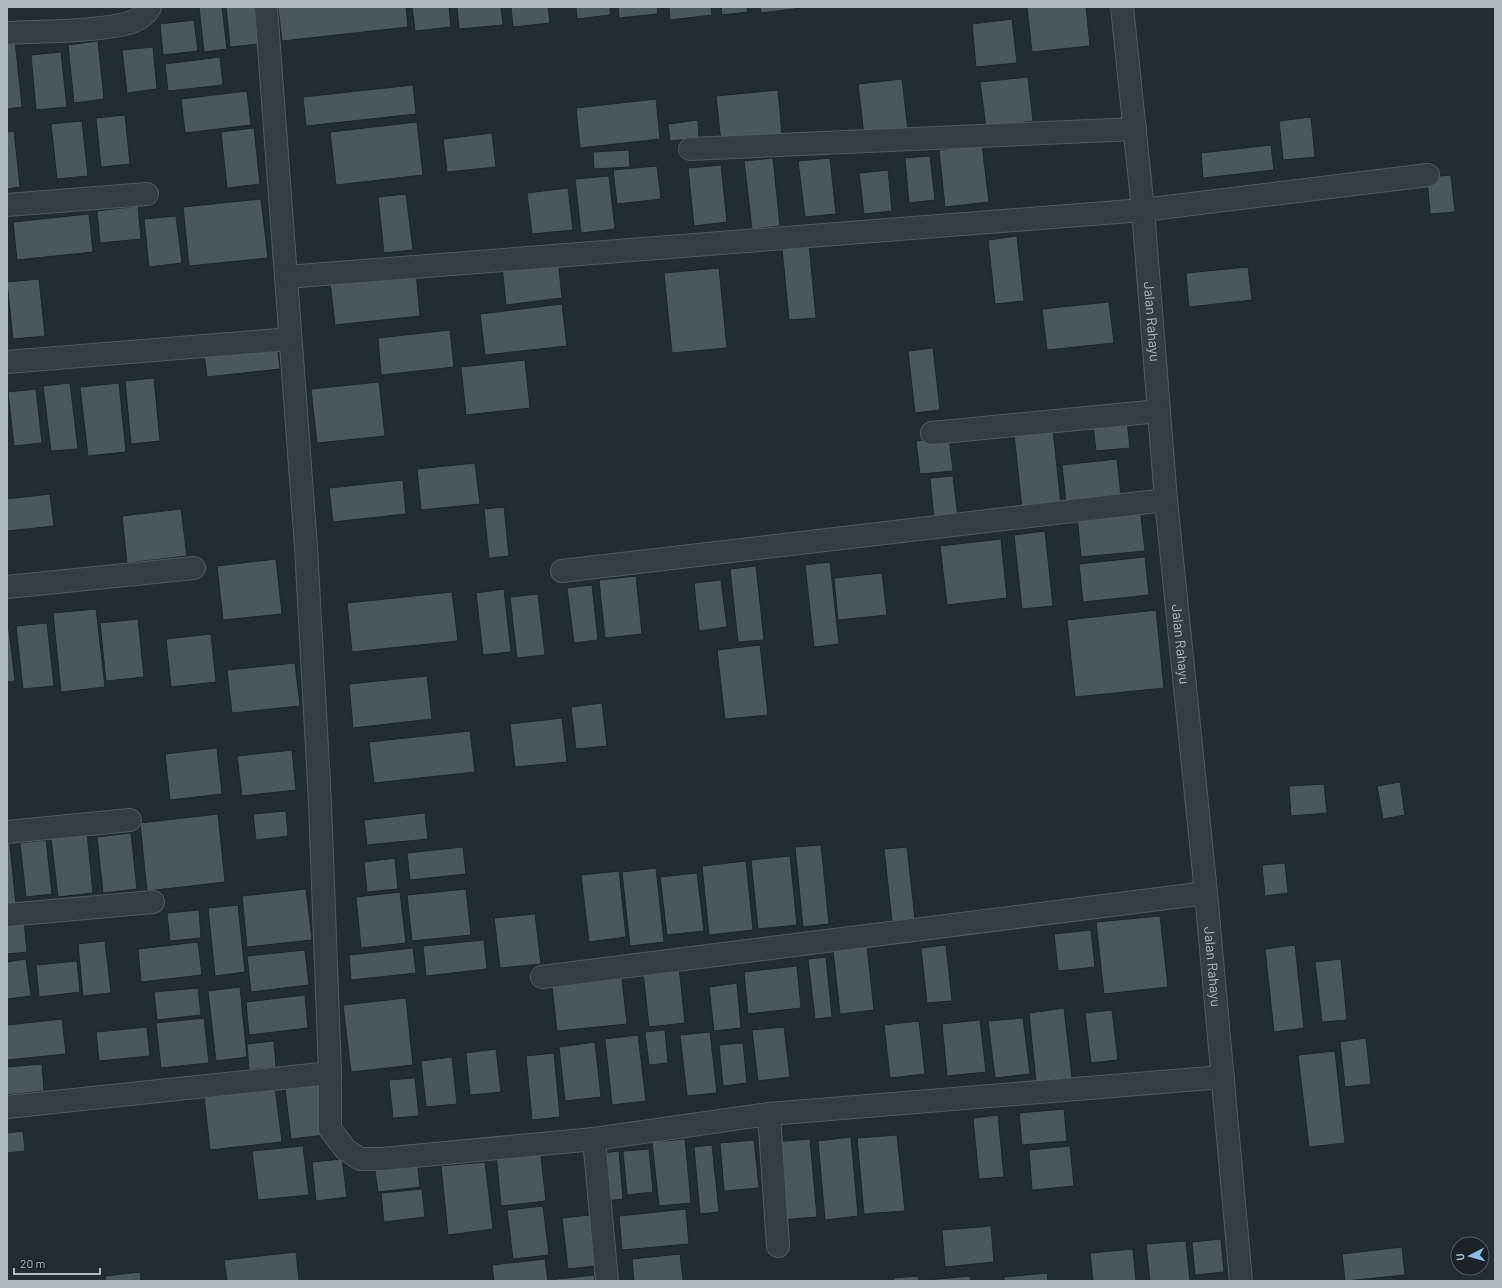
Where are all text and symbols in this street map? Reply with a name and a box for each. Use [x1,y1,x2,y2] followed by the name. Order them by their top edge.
[1141,281,1164,362] street label: Jalan Rahayu
[1169,603,1194,685] street label: Jalan Rahayu
[1201,926,1225,1007] street label: Jalan Rahayu
[1450,1236,1490,1276] north arrow
[14,1250,100,1276] scale bar
[1453,1253,1466,1261] text: U
[20,1256,46,1270] text: 20 m

